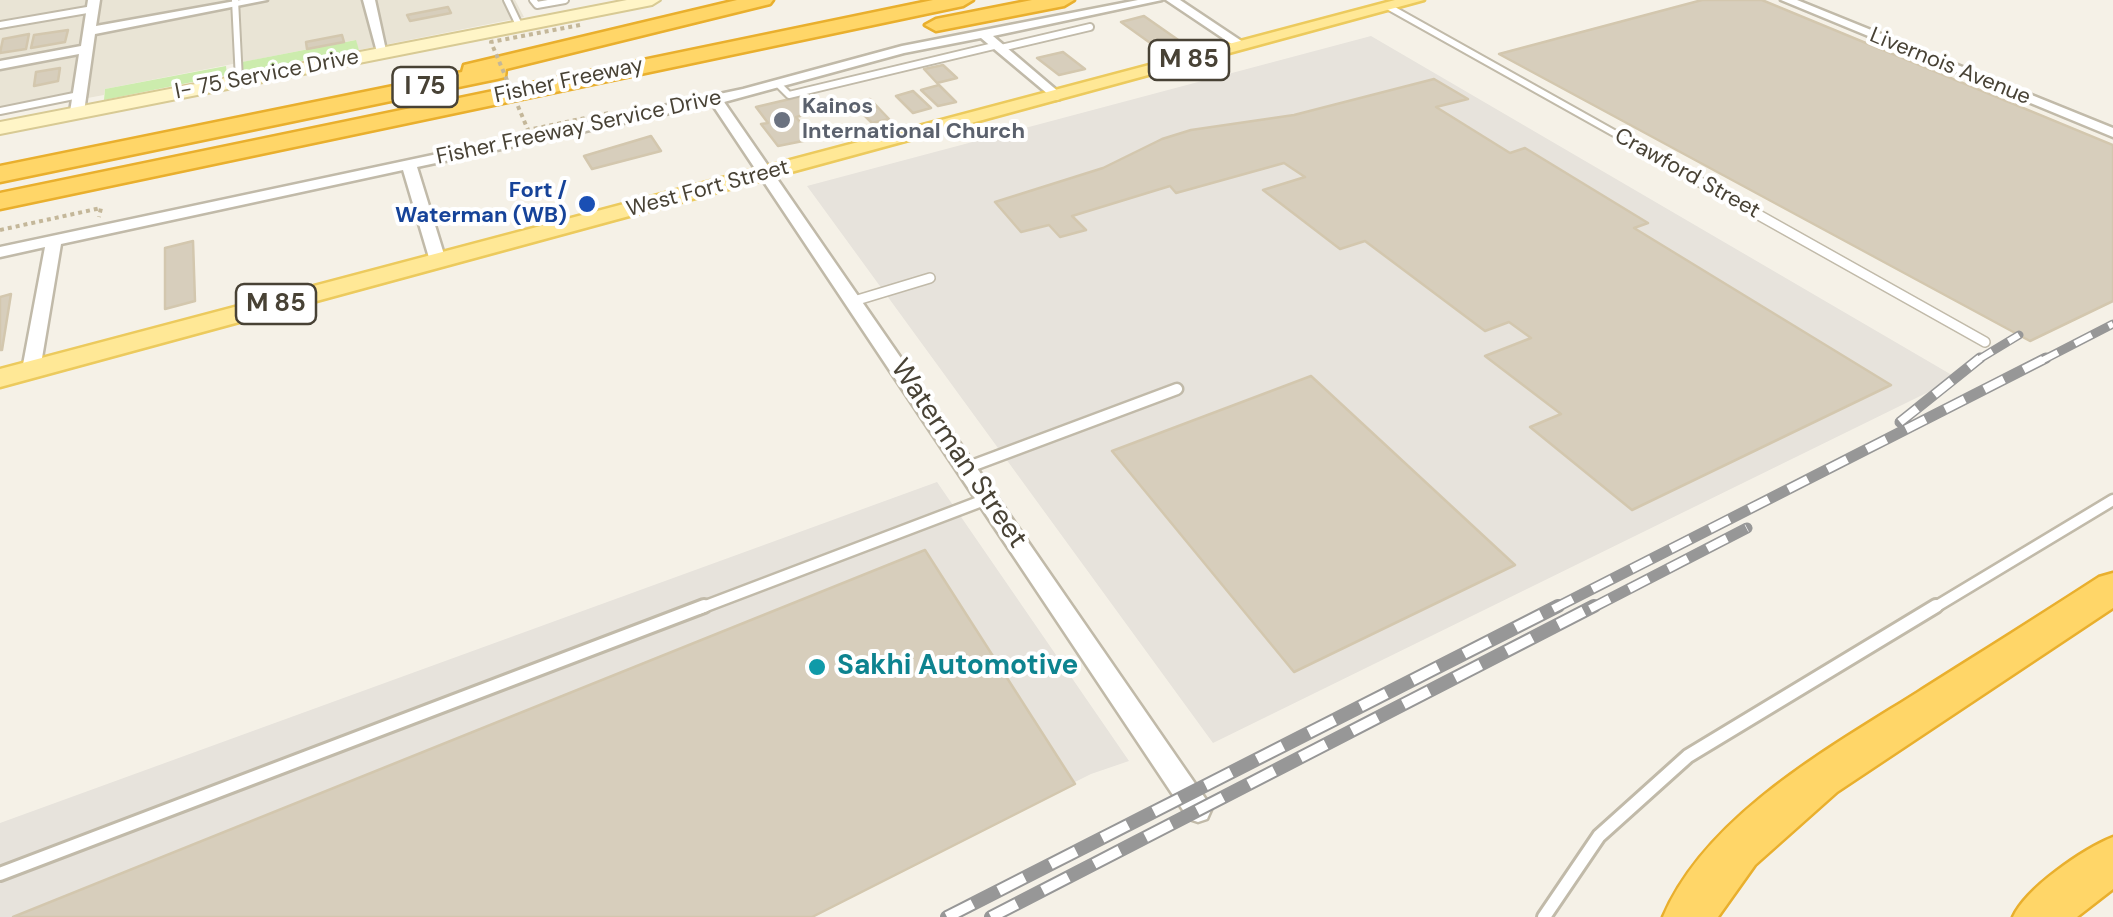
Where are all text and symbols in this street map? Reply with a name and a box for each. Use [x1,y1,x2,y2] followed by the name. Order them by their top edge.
[1866,23,2034,111] street label: Livernois Avenue
[1149,40,1229,80] road number: M 85
[173,44,361,106] street label: I- 75 Service Drive
[492,52,646,110] street label: Fisher Freeway
[392,67,458,107] road number: I 75
[434,85,724,171] street label: Fisher Freeway Service Drive
[802,94,1025,146] place label: Kainos International Church
[771,109,793,131] marker: Kainos International Church
[1610,123,1764,225] street label: Crawford Street
[624,155,792,223] street label: West Fort Street
[395,178,567,230] place label: Fort / Waterman (WB)
[576,193,598,215] marker: Fort / Waterman (WB)
[236,284,316,324] road number: M 85
[882,353,1034,555] street label: Waterman Street
[837,650,1078,684] place label: Sakhi Automotive
[806,656,828,678] marker: Sakhi Automotive

